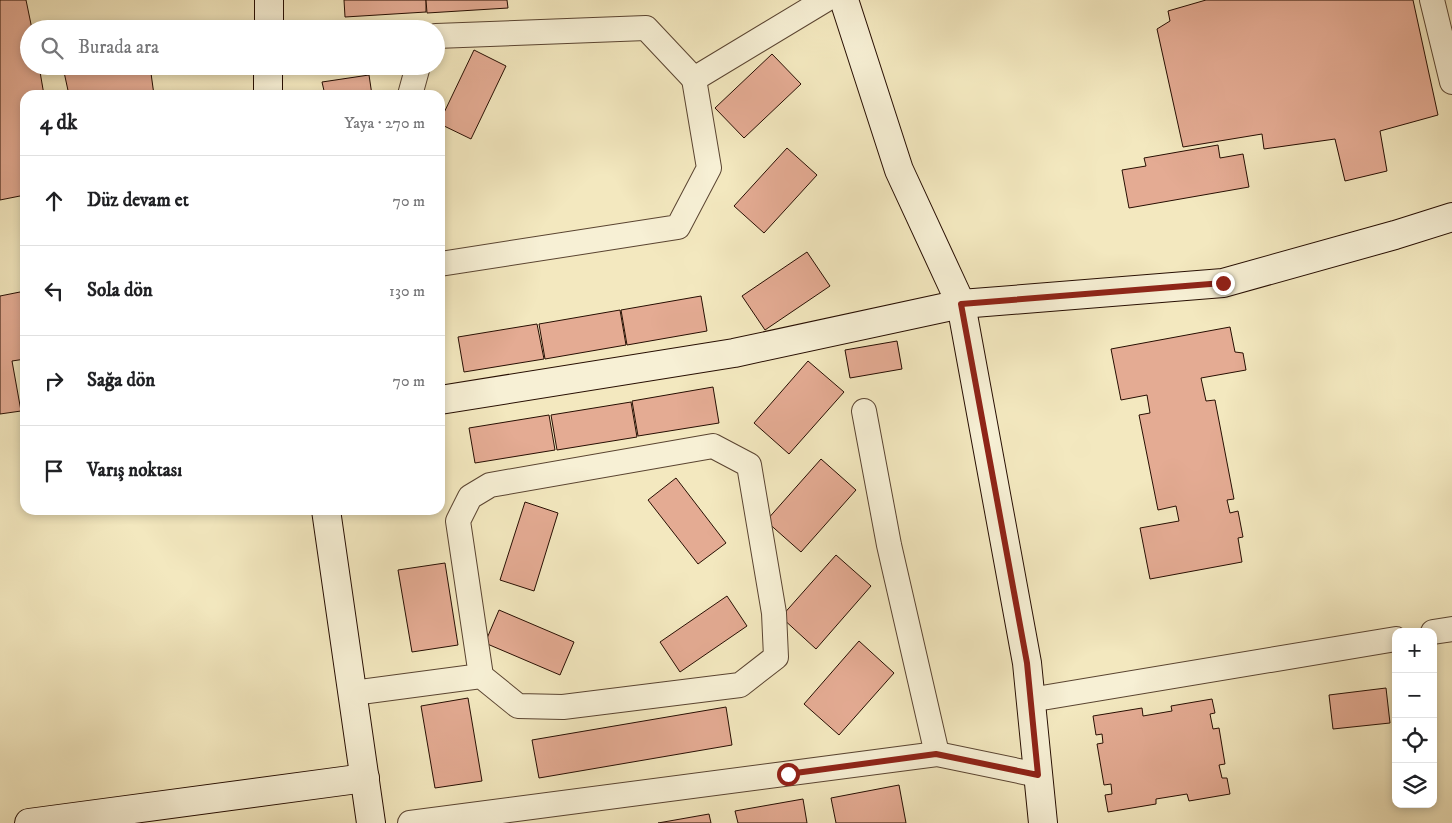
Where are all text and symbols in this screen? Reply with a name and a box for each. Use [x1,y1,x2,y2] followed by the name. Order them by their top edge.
[20,20,445,75] search box
[38,34,66,62] icon: search
[78,36,159,59] text: Burada ara
[40,110,77,136] text: 4 dk
[344,113,425,133] text: Yaya · 270 m
[40,187,68,215] icon: ahead
[87,189,189,212] text: Düz devam et
[393,191,425,211] text: 70 m
[1212,272,1235,295] route end
[40,277,68,305] icon: left
[87,279,153,302] text: Sola dön
[389,281,425,301] text: 130 m
[40,367,68,395] icon: right
[87,369,155,392] text: Sağa dön
[393,371,425,391] text: 70 m
[40,457,68,485] icon: arrive
[87,459,182,482] text: Varış noktası
[1392,628,1437,808] map controls
[1392,628,1437,673] button: +
[1392,673,1437,718] button: −
[1392,718,1437,763] button: locate
[777,763,800,786] route start
[1392,763,1437,808] button: layers

